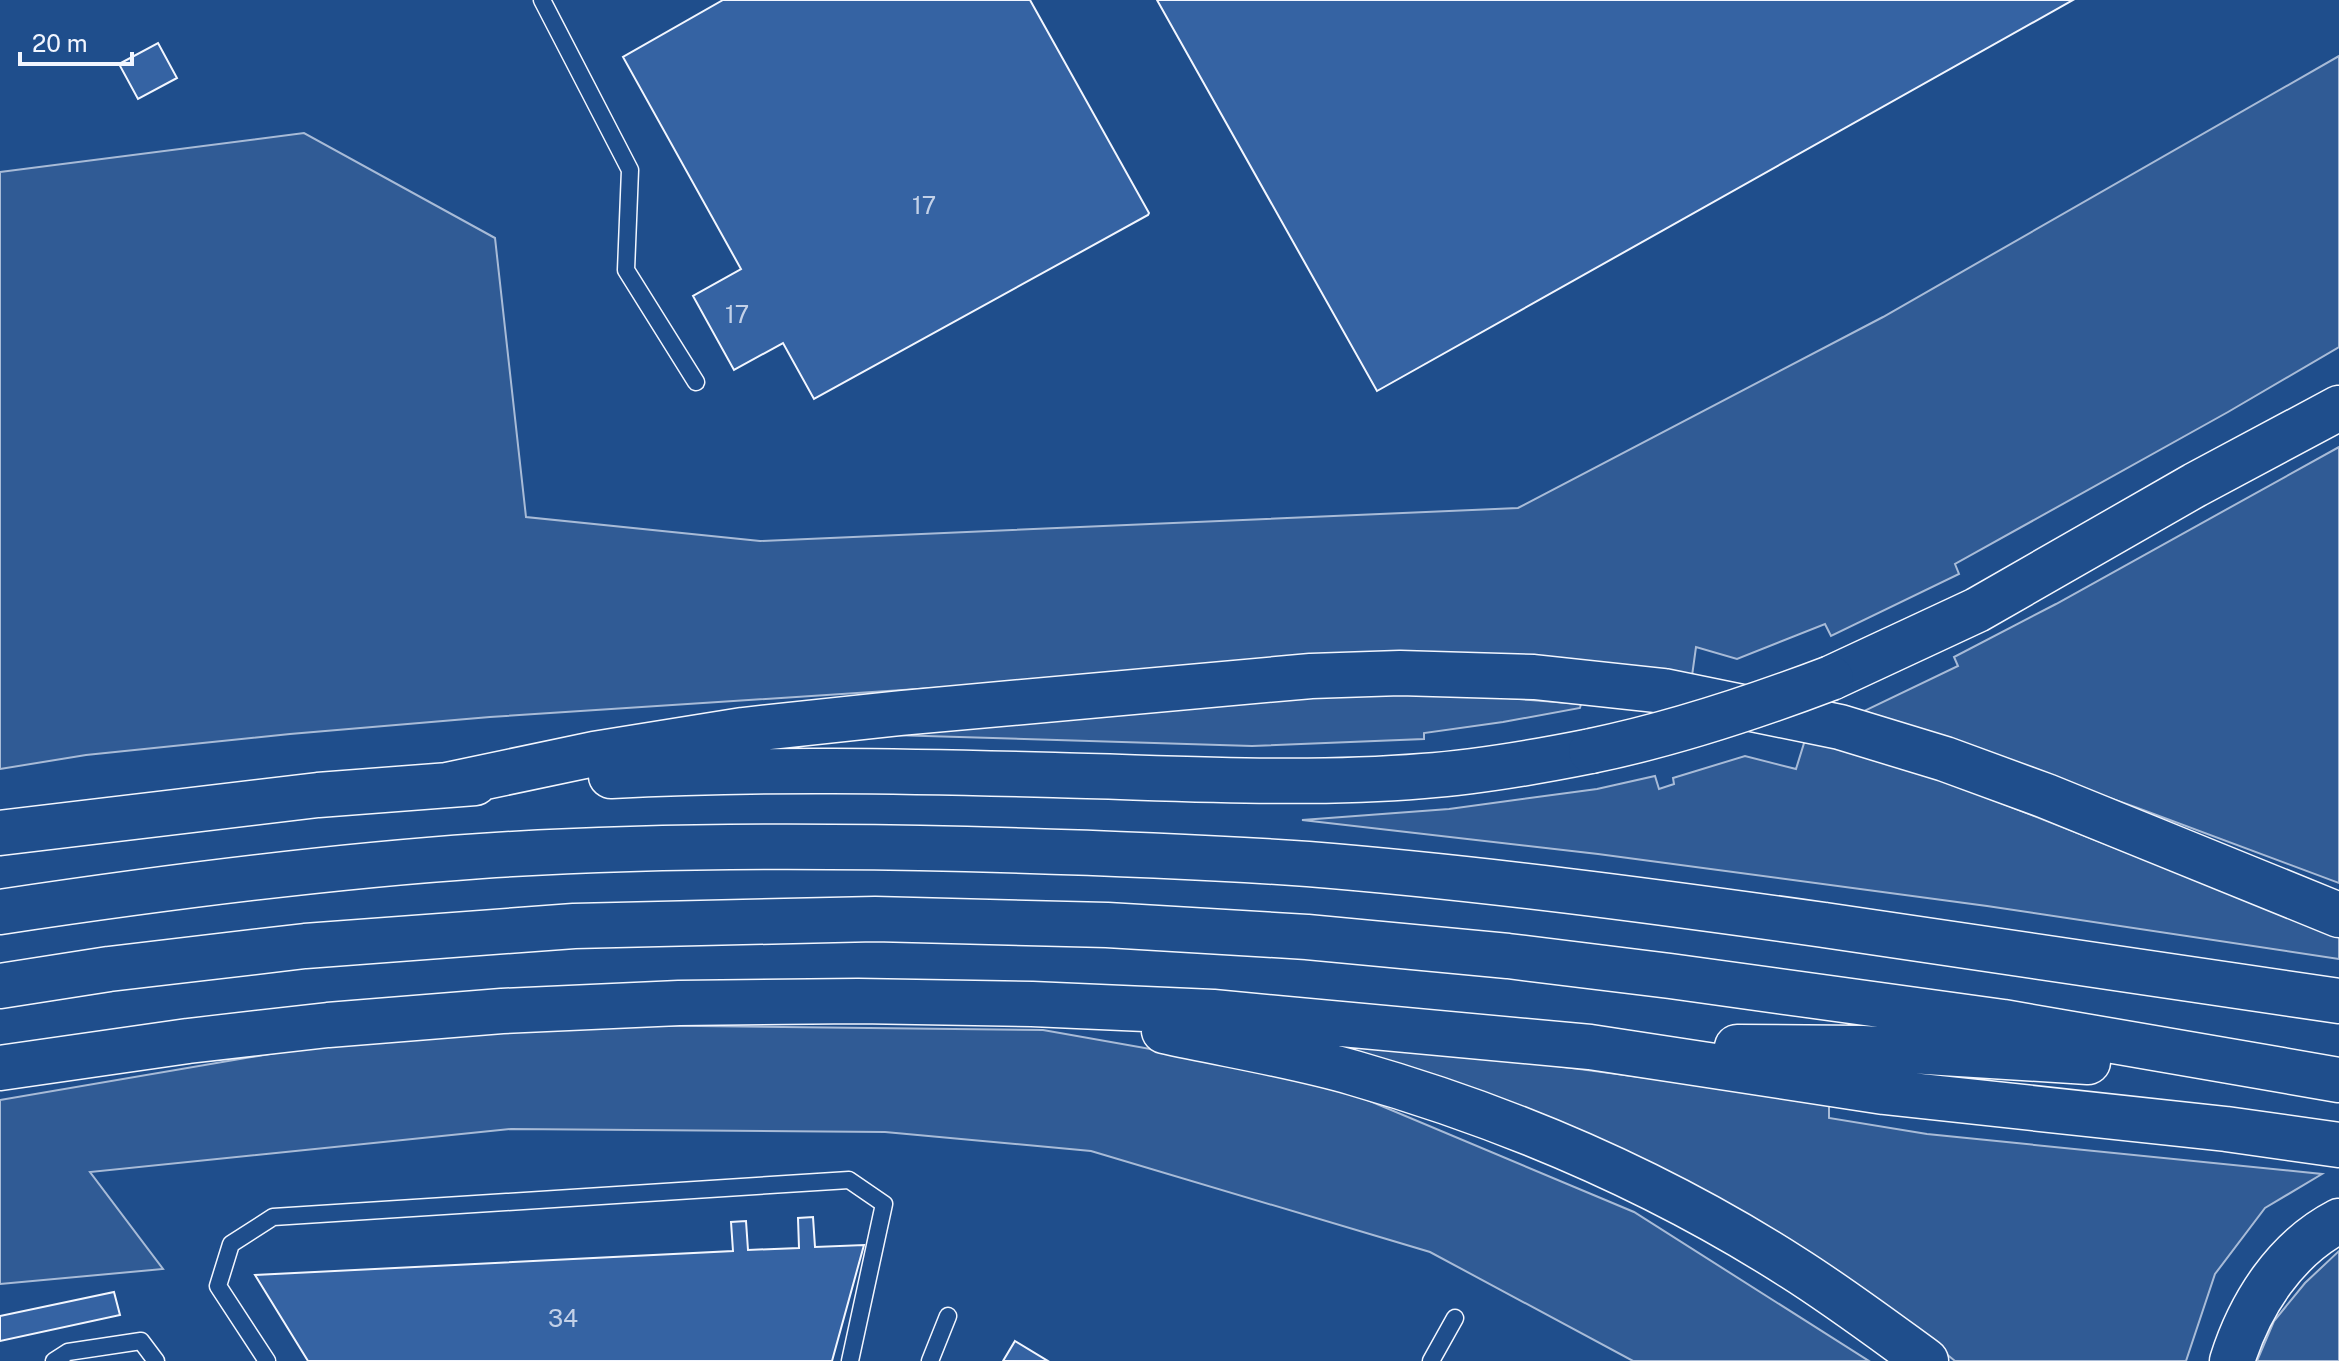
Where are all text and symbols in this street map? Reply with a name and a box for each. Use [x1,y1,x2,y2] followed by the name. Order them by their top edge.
[20,16,132,66] scale bar
[32,29,88,57] text: 20 m
[912,191,936,219] house number: 17
[725,300,749,328] house number: 17
[548,1304,578,1332] house number: 34

